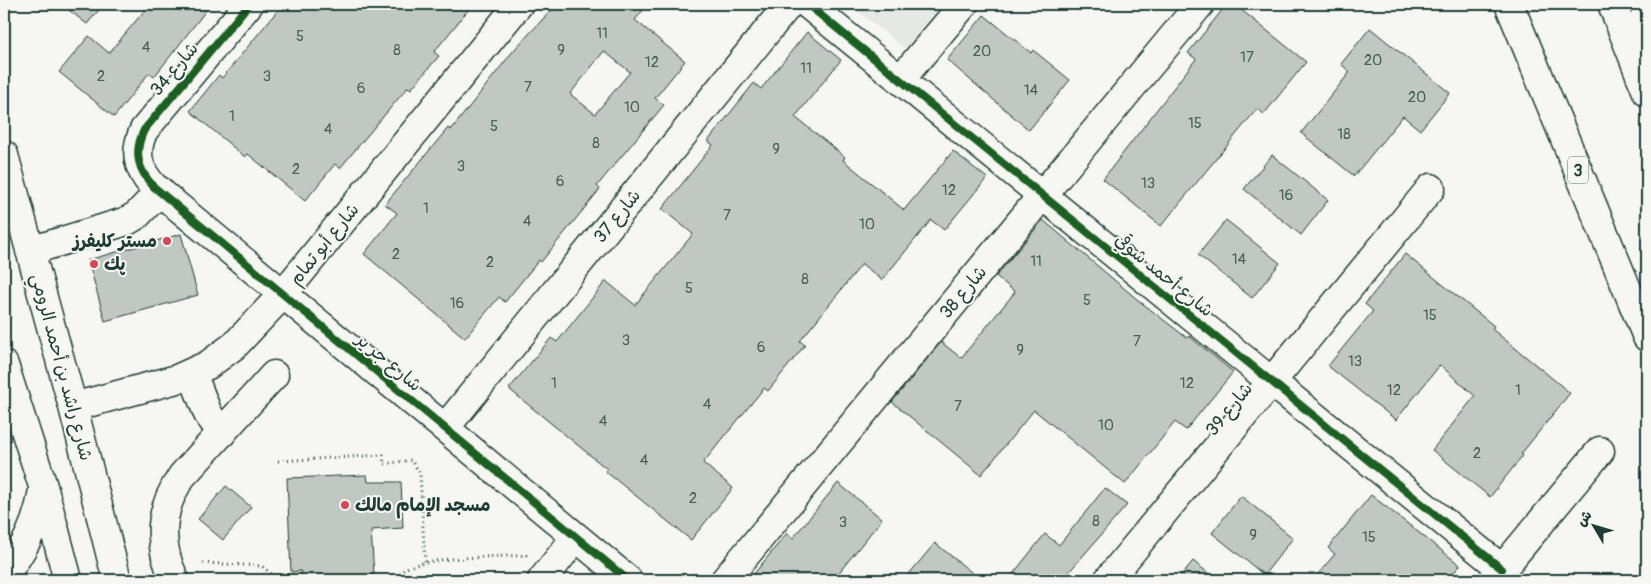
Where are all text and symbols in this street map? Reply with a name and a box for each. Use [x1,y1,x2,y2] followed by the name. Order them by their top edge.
[596,24,608,43] house number: 11
[296,27,304,46] house number: 5
[142,38,151,57] house number: 4
[145,38,204,101] street label: شارع 34
[393,41,401,60] house number: 8
[557,41,565,60] house number: 9
[973,42,991,61] house number: 20
[1240,48,1254,67] house number: 17
[1364,51,1382,70] house number: 20
[645,53,659,72] house number: 12
[800,59,812,78] house number: 11
[97,67,105,86] house number: 2
[263,67,271,86] house number: 3
[524,78,532,97] house number: 7
[357,79,365,98] house number: 6
[1024,81,1039,100] house number: 14
[1408,88,1426,107] house number: 20
[624,98,640,117] house number: 10
[229,107,235,126] house number: 1
[1188,114,1202,133] house number: 15
[490,117,498,136] house number: 5
[324,120,333,139] house number: 4
[1337,125,1351,144] house number: 18
[592,134,600,153] house number: 8
[772,140,780,159] house number: 9
[1568,156,1588,184] road number: 3
[457,157,465,176] house number: 3
[292,160,300,179] house number: 2
[556,172,564,191] house number: 6
[1141,174,1155,193] house number: 13
[942,181,956,200] house number: 12
[589,185,646,248] street label: شارع 37
[1279,186,1293,205] house number: 16
[284,199,366,291] street label: شارع أبو تمام
[423,199,429,218] house number: 1
[723,206,731,225] house number: 7
[523,212,532,231] house number: 4
[859,215,875,234] house number: 10
[1109,228,1218,323] street label: شارع أحمد شوقي
[71,230,157,253] place label: مستر كليفرز
[161,235,173,247] marker: مستر كليفرز
[392,245,400,264] house number: 2
[1232,250,1247,269] house number: 14
[1030,252,1042,271] house number: 11
[104,253,126,276] place label: پك
[486,253,494,272] house number: 2
[88,258,100,270] marker: پك
[935,261,992,323] street label: شارع 38
[801,270,809,289] house number: 8
[22,271,98,464] street label: شارع راشد بن أحمد الرومي
[685,279,693,298] house number: 5
[1083,291,1091,310] house number: 5
[450,294,464,313] house number: 16
[1423,306,1437,325] house number: 15
[349,327,426,397] street label: شارع جر ير
[622,331,630,350] house number: 3
[1133,332,1141,351] house number: 7
[757,338,765,357] house number: 6
[1016,341,1024,360] house number: 9
[1348,352,1362,371] house number: 13
[551,374,557,393] house number: 1
[1180,374,1194,393] house number: 12
[1201,378,1258,441] street label: شارع 39
[1387,381,1401,400] house number: 12
[1515,381,1521,400] house number: 1
[703,395,712,414] house number: 4
[954,397,962,416] house number: 7
[599,412,608,431] house number: 4
[1098,416,1114,435] house number: 10
[1473,444,1481,463] house number: 2
[640,451,649,470] house number: 4
[689,489,697,508] house number: 2
[355,494,490,519] place label: مسجد الإمام مالك
[339,499,351,511] marker: مسجد الإمام مالك
[1568,502,1618,552] north arrow
[1573,507,1596,530] text: ش
[1092,512,1100,531] house number: 8
[839,513,847,532] house number: 3
[1249,526,1257,545] house number: 9
[1362,528,1376,547] house number: 15

